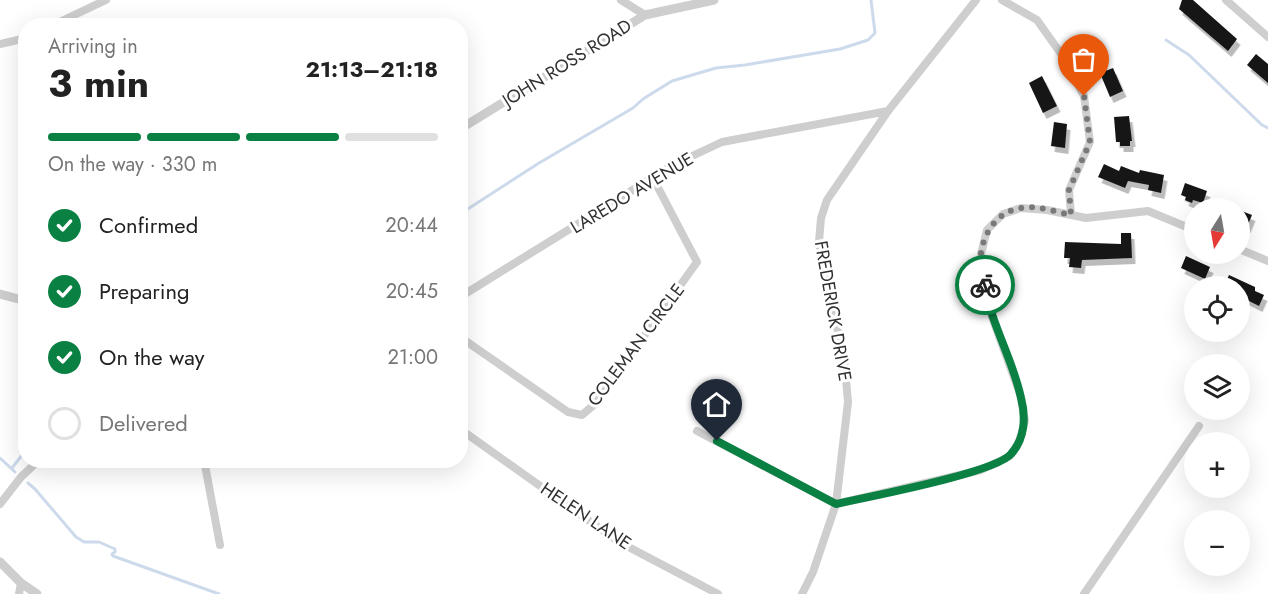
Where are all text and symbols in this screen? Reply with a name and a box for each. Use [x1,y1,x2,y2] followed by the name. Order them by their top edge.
[496,13,637,114] street label: JOHN ROSS ROAD
[48,32,138,61] text: Arriving in
[1058,34,1109,96] pin
[1067,43,1100,76] icon: bag
[305,53,438,85] text: 21:13–21:18
[48,55,149,112] text: 3 min
[566,146,698,240] street label: LAREDO AVENUE
[48,150,217,179] text: On the way · 330 m
[1184,198,1250,264] north arrow
[1184,198,1250,576] map controls
[48,209,81,242] icon: check
[99,209,198,241] text: Confirmed
[385,211,438,240] text: 20:44
[808,239,858,383] street label: FREDERICK DRIVE
[955,255,1015,315] courier
[969,269,1002,302] icon: bike
[48,275,81,308] icon: check
[99,275,190,307] text: Preparing
[1184,276,1250,342] button: locate
[386,277,438,306] text: 20:45
[581,278,691,412] street label: COLEMAN CIRCLE
[48,341,81,374] icon: check
[99,341,204,373] text: On the way
[388,343,438,372] text: 21:00
[1184,354,1250,420] button: layers
[691,379,742,441] pin
[700,388,733,421] icon: home
[99,407,188,439] text: Delivered
[1184,432,1250,498] button: +
[535,476,637,556] street label: HELEN LANE
[1184,510,1250,576] button: −

